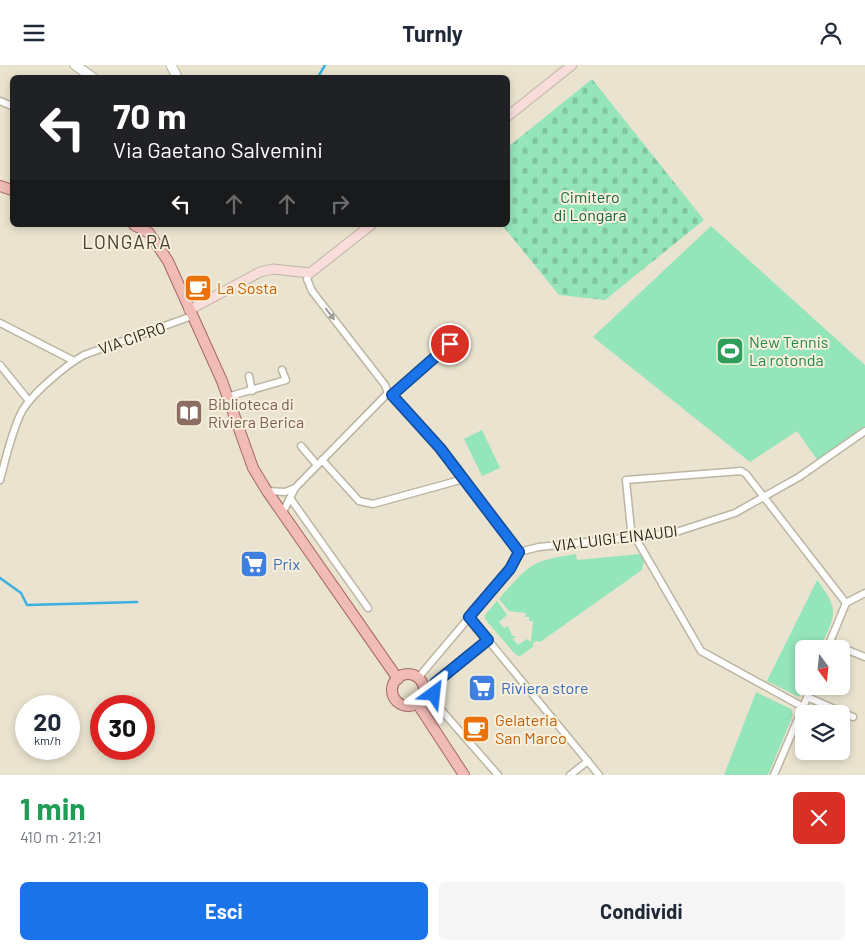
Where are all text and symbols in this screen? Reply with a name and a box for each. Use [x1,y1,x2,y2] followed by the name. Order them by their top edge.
[20,19,48,47] icon: menu
[817,19,845,47] icon: person
[402,20,463,46] text: Turnly
[113,94,187,136] text: 70 m
[30,95,95,160] icon: left
[113,136,323,162] text: Via Gaetano Salvemini
[553,187,627,224] park label: Cimitero di Longara
[167,190,195,218] icon: left
[220,190,248,218] icon: ahead
[273,190,301,218] icon: ahead
[326,190,354,218] icon: right
[82,230,172,253] district label: LONGARA
[183,273,213,303] cafe icon: La Sosta
[217,278,277,297] place label: La Sosta
[324,307,335,320] one-way arrow
[96,317,168,358] street label: VIA CIPRO
[429,323,471,365] pin
[436,330,464,358] icon: arrive
[749,332,828,369] place label: New Tennis La rotonda
[715,336,745,366] sports icon: New Tennis La rotonda
[208,394,304,431] place label: Biblioteca di Riviera Berica
[174,398,204,428] library icon: Biblioteca di Riviera Berica
[551,520,679,555] street label: VIA LUIGI EINAUDI
[239,549,269,579] supermarket icon: Prix
[273,554,300,573] place label: Prix
[795,640,850,695] north arrow
[795,640,850,760] map controls
[407,667,459,719] position arrow
[467,673,497,703] supermarket icon: Riviera store
[501,678,589,697] place label: Riviera store
[90,695,155,760] speed limit sign: 30
[795,705,850,760] button: layers
[33,706,62,736] text: 20
[495,710,567,747] place label: Gelateria San Marco
[461,714,491,744] cafe icon: Gelateria San Marco
[34,733,61,747] text: km/h
[20,790,86,826] text: 1 min
[793,792,845,844] button: close
[20,827,102,846] text: 410 m · 21:21
[20,882,428,940] button: Esci
[438,882,845,940] button: Condividi

